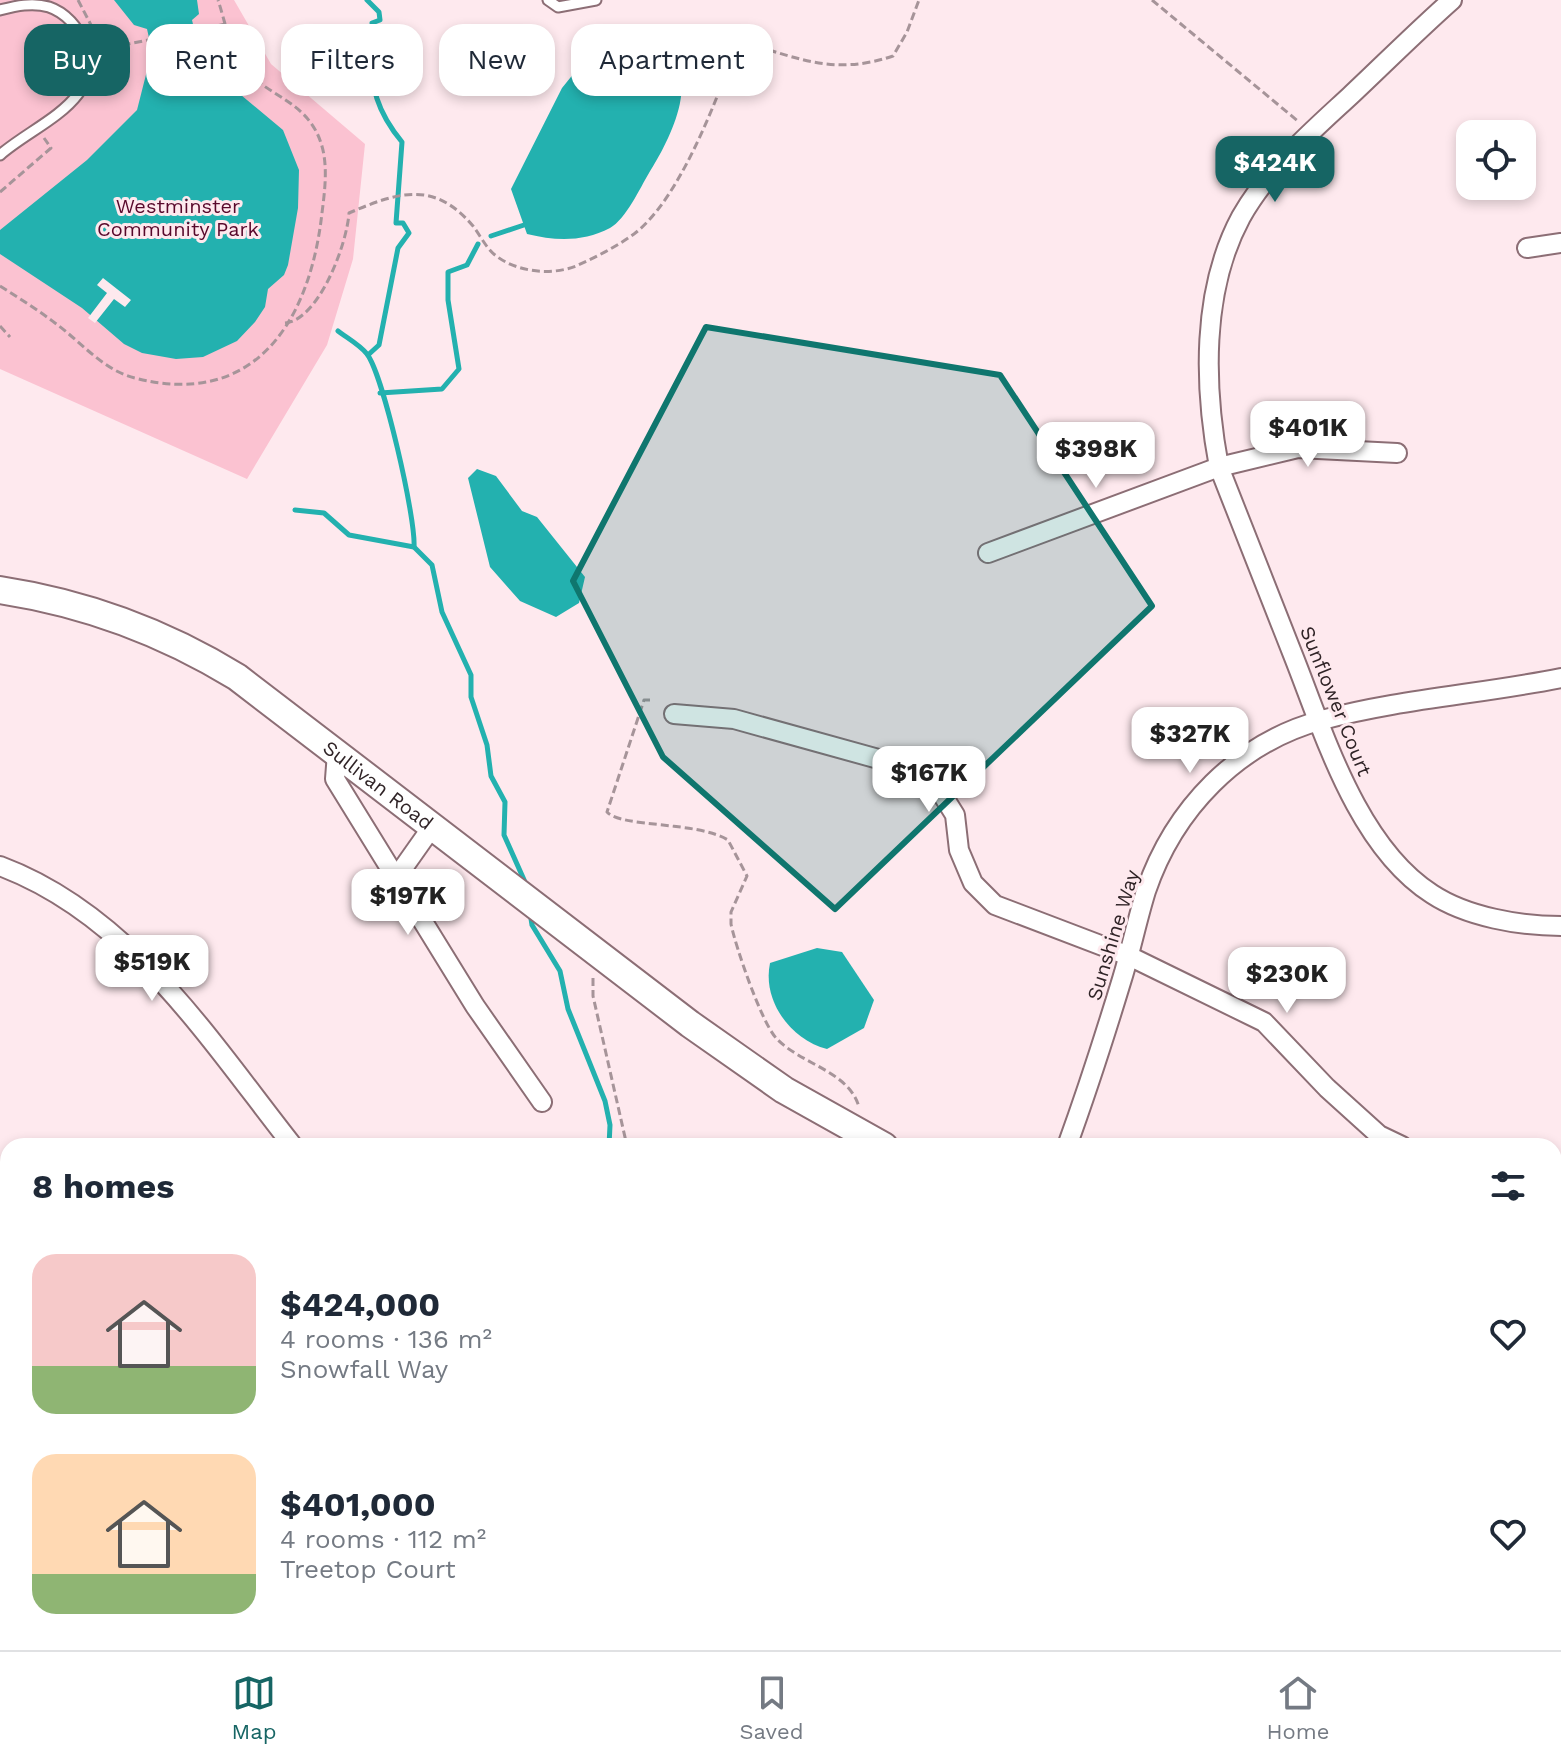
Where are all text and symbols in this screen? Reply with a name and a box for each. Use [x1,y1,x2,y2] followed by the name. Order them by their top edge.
[24,24,130,96] chip: Buy
[146,24,265,96] chip: Rent
[281,24,423,96] chip: Filters
[439,24,555,96] chip: New
[571,24,773,96] chip: Apartment
[1456,120,1536,200] map controls
[1456,120,1536,200] button: locate
[1219,136,1331,204] pin: $424K
[1233,147,1317,177] text: $424K
[97,194,259,241] park label: Westminster Community Park
[1252,401,1364,469] pin: $401K
[1268,412,1348,442] text: $401K
[1040,422,1152,490] pin: $398K
[1055,433,1137,463] text: $398K
[1295,623,1377,780] street label: Sunflower Court
[1134,707,1246,775] pin: $327K
[1150,718,1230,748] text: $327K
[318,735,438,835] street label: Sullivan Road
[873,746,985,814] pin: $167K
[890,757,968,787] text: $167K
[1082,866,1144,1003] street label: Sunshine Way
[352,869,464,937] pin: $197K
[369,880,447,910] text: $197K
[96,935,208,1003] pin: $519K
[113,946,191,976] text: $519K
[1231,947,1343,1015] pin: $230K
[1246,958,1328,988] text: $230K
[1486,1164,1530,1208] icon: filters
[32,1166,174,1206] text: 8 homes
[280,1284,440,1324] text: $424,000
[96,1286,192,1382] icon: home
[1486,1312,1530,1356] icon: heart
[280,1324,492,1354] text: 4 rooms · 136 m²
[280,1354,448,1384] text: Snowfall Way
[280,1484,436,1524] text: $401,000
[96,1486,192,1582] icon: home
[1486,1512,1530,1556] icon: heart
[280,1524,486,1554] text: 4 rooms · 112 m²
[280,1554,456,1584] text: Treetop Court
[232,1671,276,1744] tab: Map
[740,1671,803,1744] tab: Saved
[1267,1671,1329,1744] tab: Home

